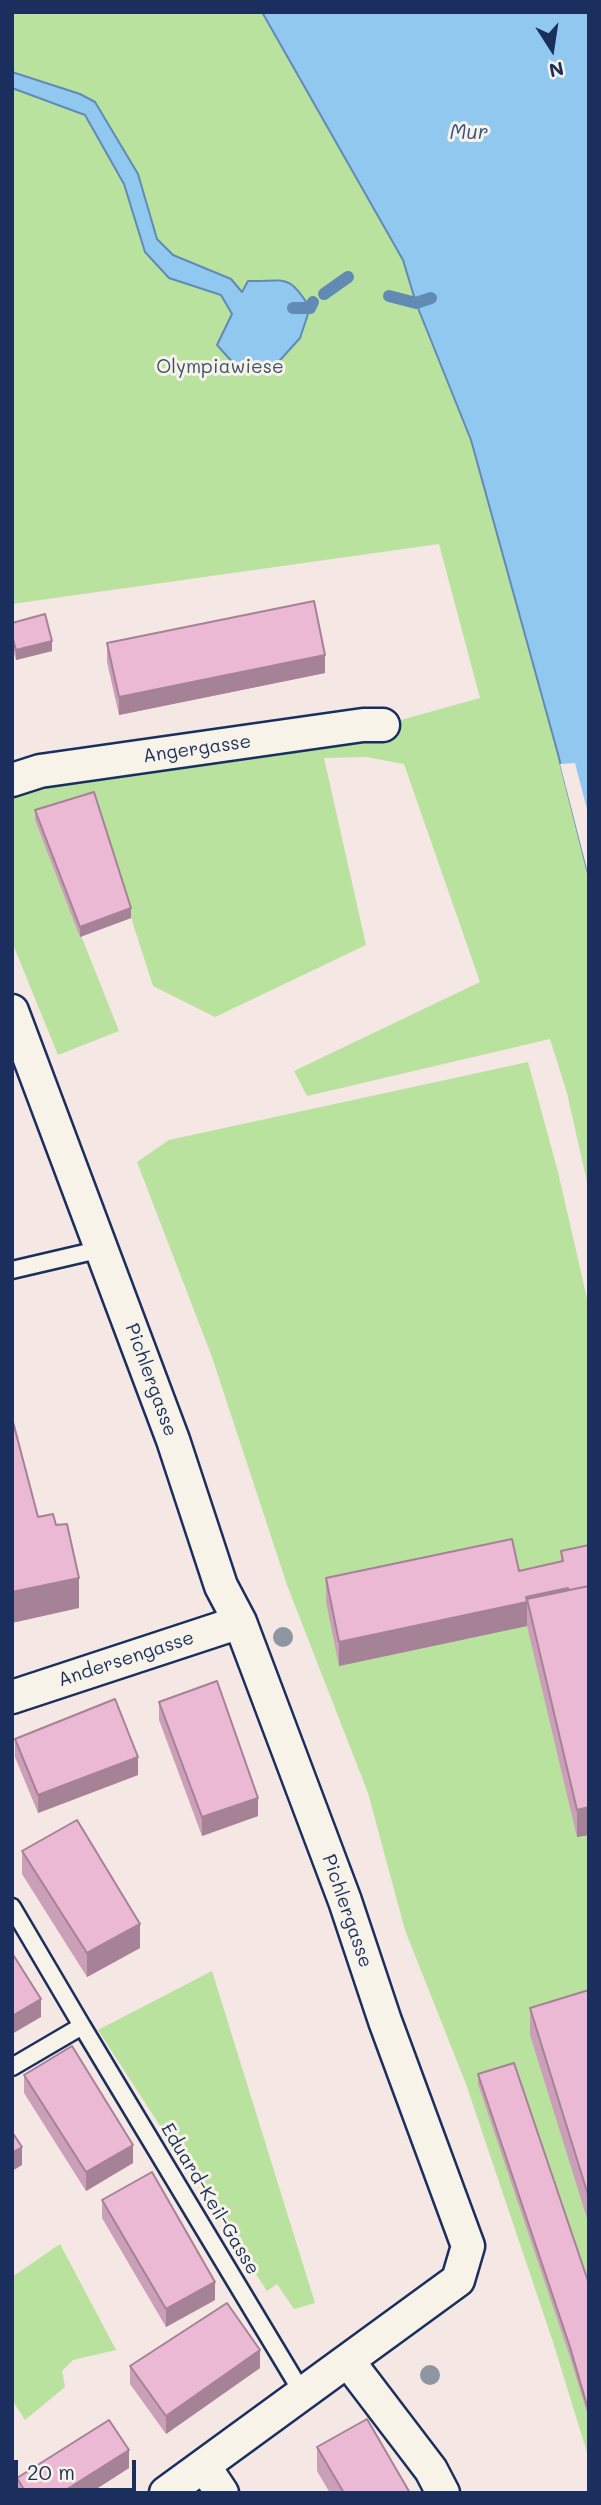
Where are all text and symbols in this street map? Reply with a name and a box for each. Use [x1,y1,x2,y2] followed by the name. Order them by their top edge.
[517,14,587,84] north arrow
[547,56,566,84] text: N
[450,120,488,146] water label: Mur
[156,356,284,378] park label: Olympiawiese
[141,730,253,768] street label: Angergasse
[120,1320,182,1440] street label: Pichlergasse
[55,1626,197,1692] street label: Andersengasse
[317,1851,377,1971] street label: Pichlergasse
[156,2119,264,2279] street label: Eduard-Keil-Gasse
[18,2446,140,2490] scale bar
[27,2458,75,2485] text: 20 m

